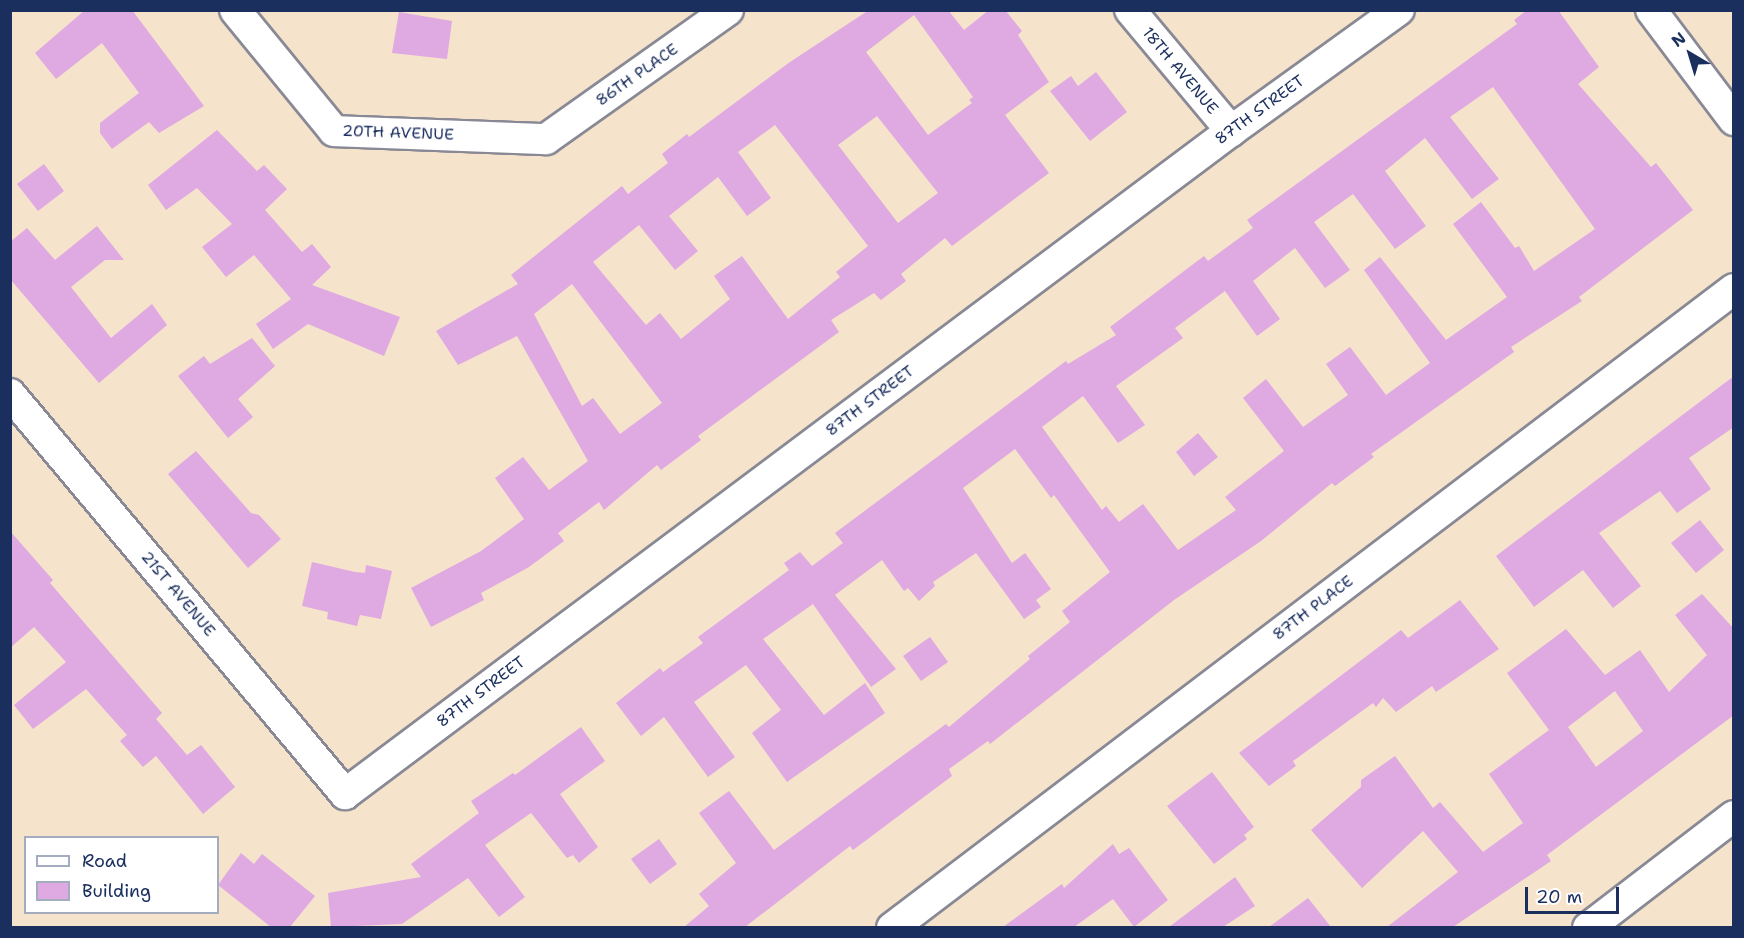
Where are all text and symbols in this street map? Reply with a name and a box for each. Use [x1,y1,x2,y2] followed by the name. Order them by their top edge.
[1138,24,1222,118] street label: 18TH AVENUE
[1660,24,1720,84] north arrow
[1667,27,1690,52] text: N
[592,40,682,110] street label: 86TH PLACE
[1212,71,1308,149] street label: 87TH STREET
[342,121,454,145] street label: 20TH AVENUE
[822,362,918,440] street label: 87TH STREET
[137,547,219,641] street label: 21ST AVENUE
[1269,572,1357,644] street label: 87TH PLACE
[433,653,529,731] street label: 87TH STREET
[24,836,219,914] legend
[82,849,127,873] text: Road
[1528,875,1622,913] scale bar
[82,879,151,903] text: Building
[1536,885,1582,909] text: 20 m

